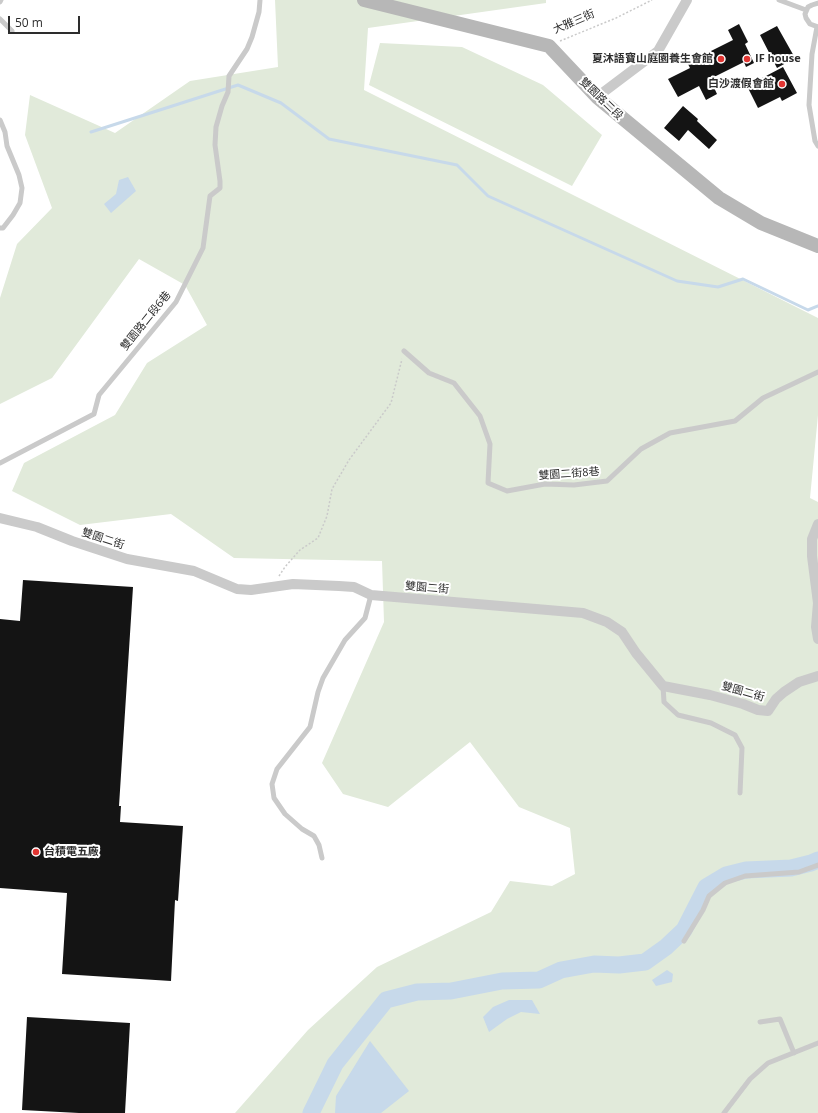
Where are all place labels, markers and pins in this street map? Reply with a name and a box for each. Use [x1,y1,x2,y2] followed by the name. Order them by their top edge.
[592,52,713,66] place label: 夏沐語寶山庭園養生會館
[755,52,801,66] place label: IF house
[716,54,726,64] marker: 夏沐語寶山庭園養生會館
[742,54,752,64] marker: IF house
[708,77,774,91] place label: 白沙渡假會館
[777,79,787,89] marker: 白沙渡假會館
[44,845,99,859] place label: 台積電五廠
[31,847,41,857] marker: 台積電五廠

